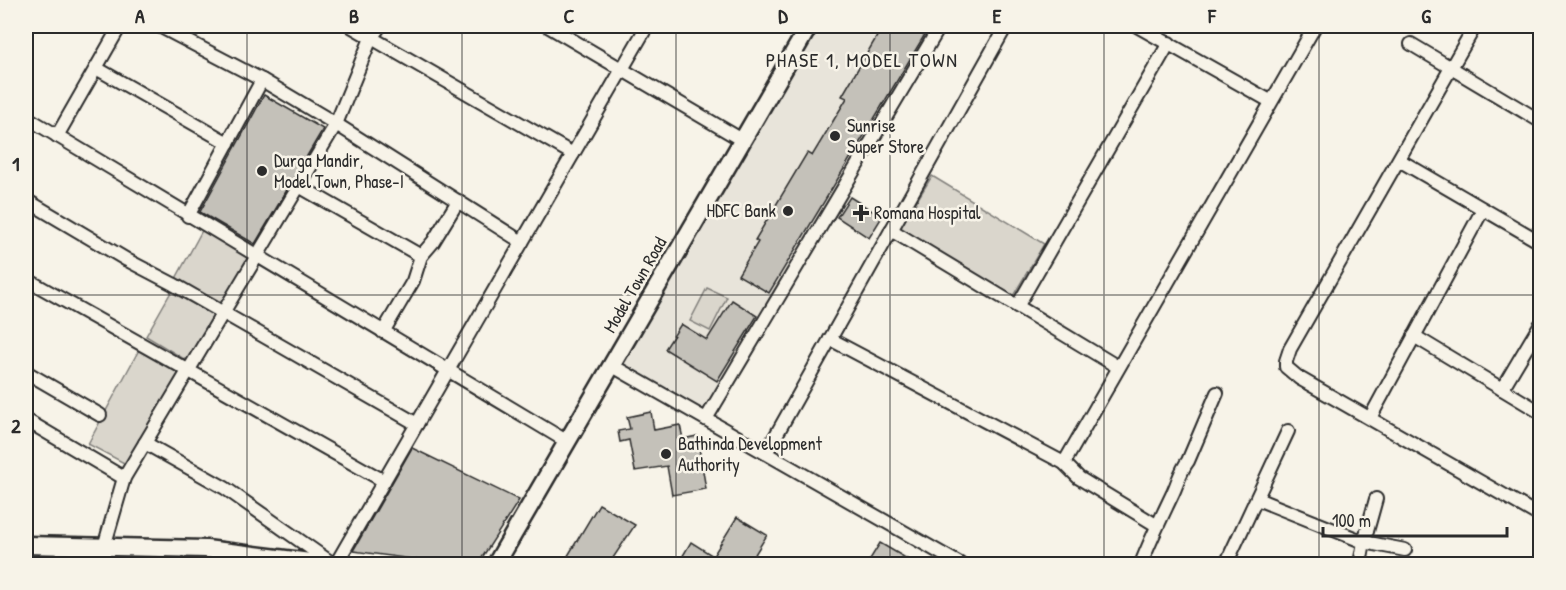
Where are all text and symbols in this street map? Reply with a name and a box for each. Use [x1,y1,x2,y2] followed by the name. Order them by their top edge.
[135,2,145,29] text: A
[349,2,359,29] text: B
[564,2,575,29] text: C
[778,2,788,29] text: D
[993,2,1002,29] text: E
[1207,2,1217,29] text: F
[1421,2,1431,29] text: G
[766,46,958,73] district label: PHASE 1, MODEL TOWN
[847,113,924,159] place label: Sunrise Super Store
[828,129,842,143] marker: Sunrise Super Store
[274,148,404,194] place label: Durga Mandir, Model Town, Phase-I
[12,150,20,177] text: 1
[255,164,269,178] marker: Durga Mandir, Model Town, Phase-I
[706,198,777,223] place label: HDFC Bank
[874,200,981,225] place label: Romana Hospital
[781,204,795,218] marker: HDFC Bank
[852,204,870,222] marker: Romana Hospital
[597,232,672,337] street label: Model Town Road
[11,412,21,439] text: 2
[678,431,823,477] place label: Bathinda Development Authority
[659,447,673,461] marker: Bathinda Development Authority
[1323,500,1508,538] scale bar
[1332,508,1371,533] text: 100 m

